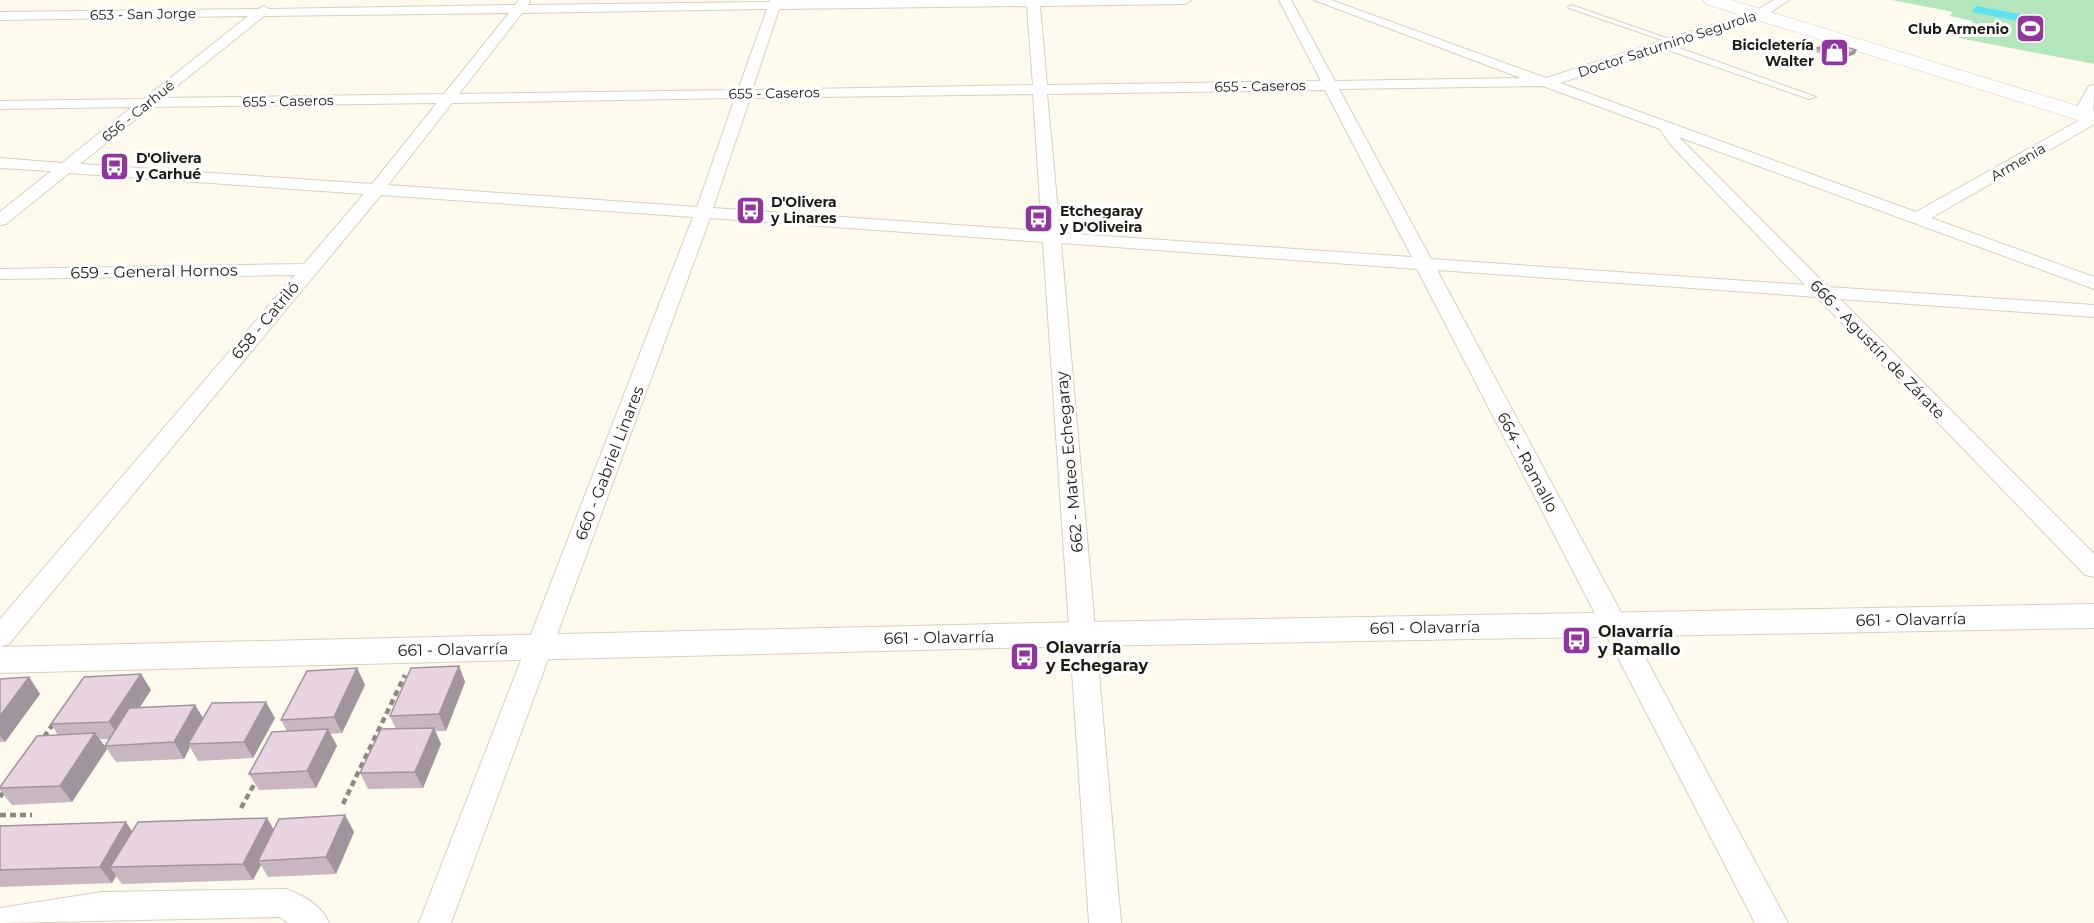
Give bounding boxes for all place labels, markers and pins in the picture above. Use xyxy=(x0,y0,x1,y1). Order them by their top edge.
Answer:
sports icon: Club Armenio xyxy=(2014,13,2046,45)
place label: Club Armenio xyxy=(1908,20,2009,38)
place label: Bicicletería Walter xyxy=(1732,36,1814,70)
shop icon: Bicicletería Walter xyxy=(1819,37,1851,69)
place label: D'Olivera y Carhué xyxy=(135,149,202,183)
bus stop icon: D'Olivera y Carhué xyxy=(99,150,131,182)
place label: D'Olivera y Linares xyxy=(770,193,837,227)
bus stop icon: D'Olivera y Linares xyxy=(734,194,766,226)
place label: Etchegaray y D'Oliveira xyxy=(1059,202,1143,236)
bus stop icon: Etchegaray y D'Oliveira xyxy=(1023,203,1055,235)
place label: Olavarría y Ramallo xyxy=(1597,622,1680,659)
bus stop icon: Olavarría y Ramallo xyxy=(1561,624,1593,656)
place label: Olavarría y Echegaray xyxy=(1045,638,1148,675)
bus stop icon: Olavarría y Echegaray xyxy=(1009,640,1041,672)

